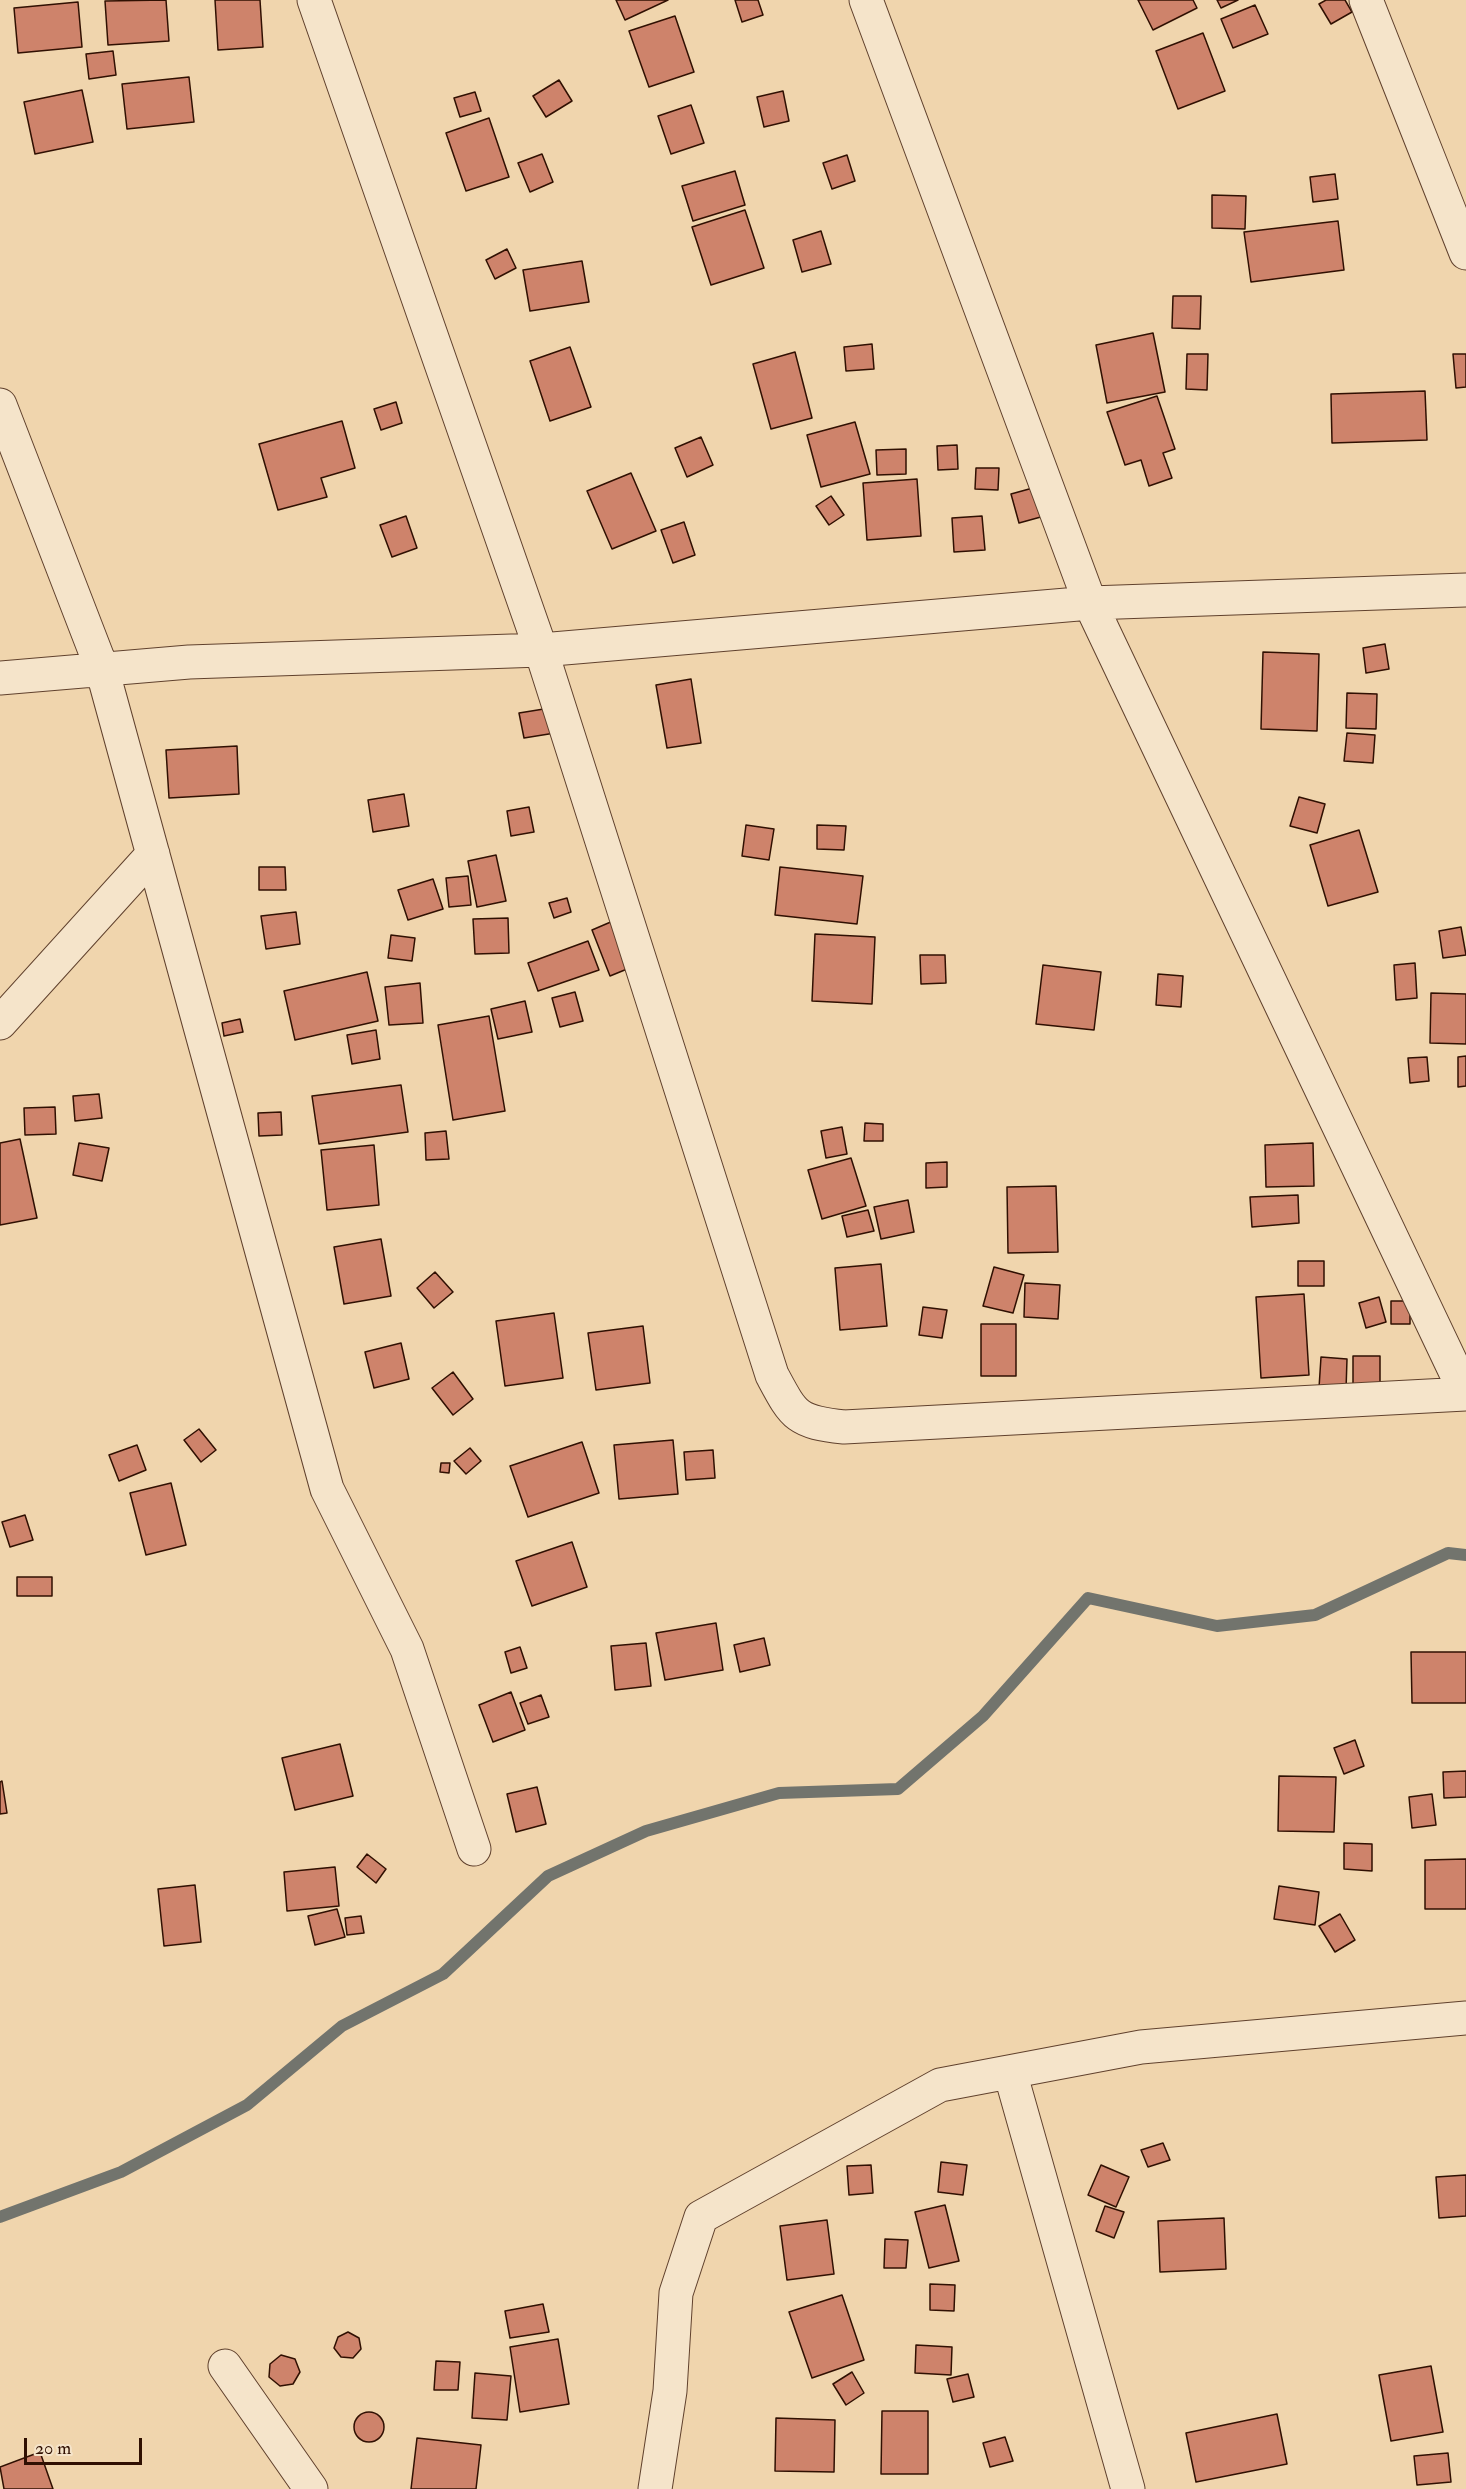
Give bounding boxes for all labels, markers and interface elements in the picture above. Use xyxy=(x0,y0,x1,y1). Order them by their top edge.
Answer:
scale bar xyxy=(27,2426,146,2464)
text: 20 m xyxy=(35,2437,71,2460)

